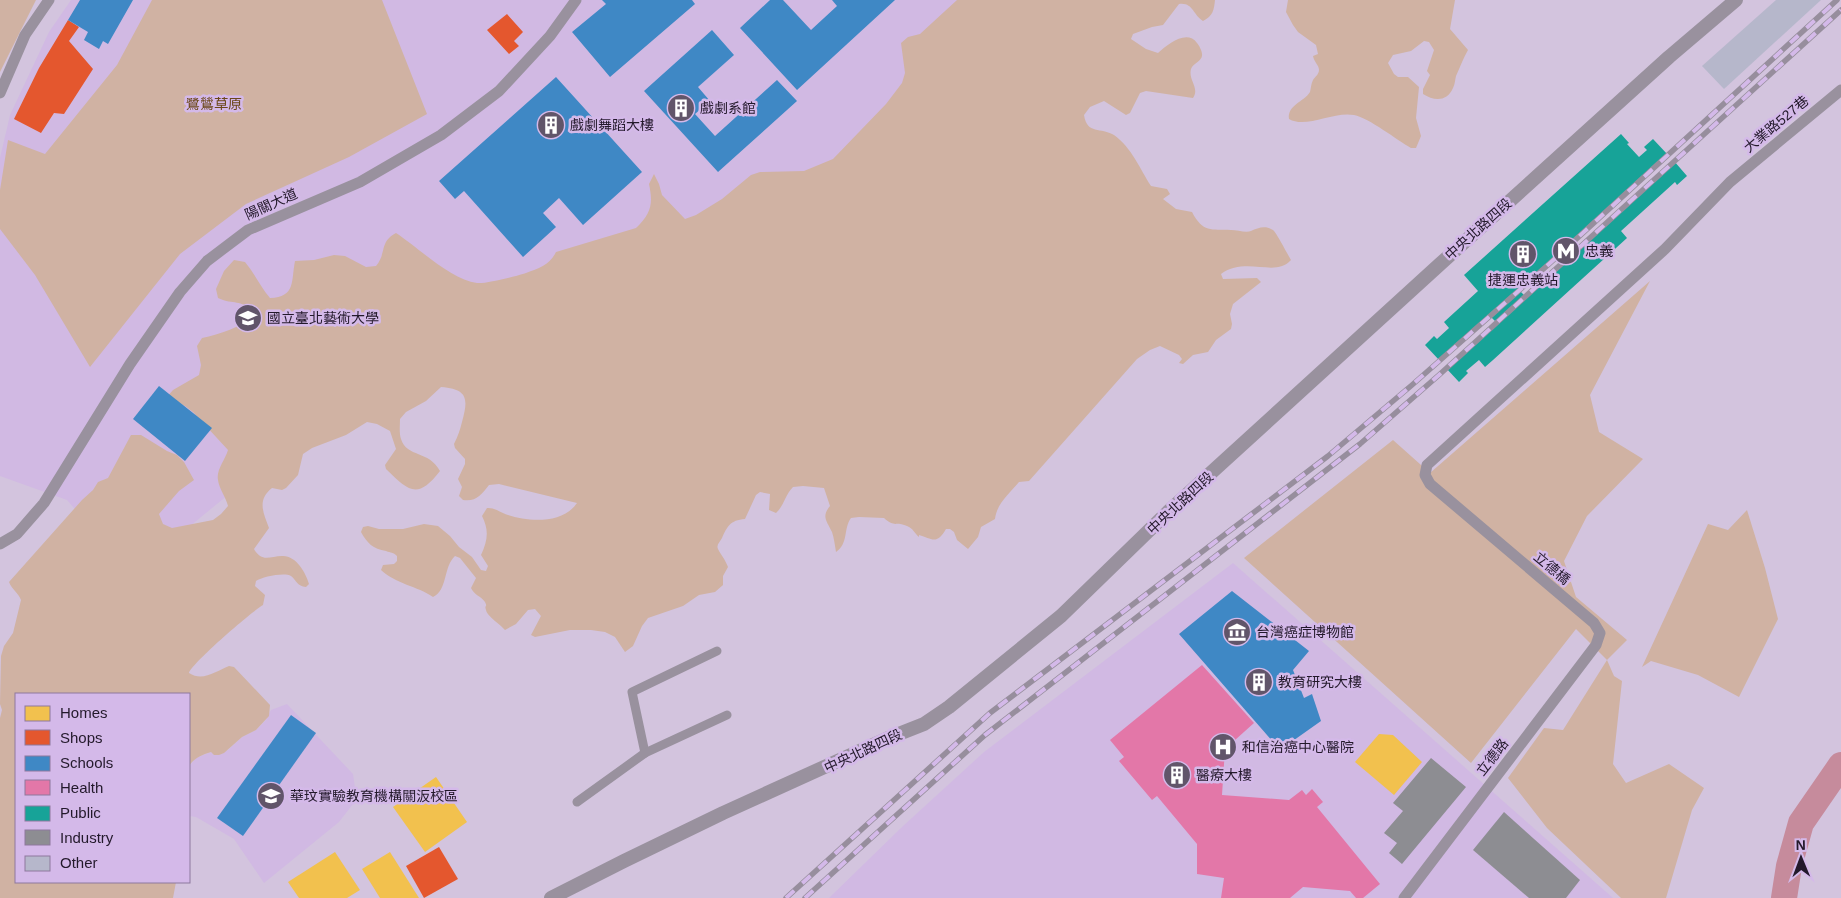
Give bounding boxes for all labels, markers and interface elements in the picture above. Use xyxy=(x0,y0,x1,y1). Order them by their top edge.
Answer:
street label: 大業路527巷 xyxy=(1740,92,1812,156)
building icon: 戲劇系館 xyxy=(666,93,696,123)
park label: 鷺鷥草原 xyxy=(186,96,242,112)
place label: 戲劇系館 xyxy=(700,100,756,116)
building icon: 戲劇舞蹈大樓 xyxy=(536,110,566,140)
place label: 戲劇舞蹈大樓 xyxy=(570,117,654,133)
street label: 陽關大道 xyxy=(242,185,300,223)
street label: 中央北路四段 xyxy=(1441,195,1515,263)
metro station icon: 忠義 xyxy=(1551,236,1581,266)
building icon: 捷運忠義站 xyxy=(1508,239,1538,269)
place label: 忠義 xyxy=(1585,243,1613,259)
place label: 捷運忠義站 xyxy=(1488,272,1558,288)
school or university icon: 國立臺北藝術大學 xyxy=(233,303,263,333)
place label: 國立臺北藝術大學 xyxy=(267,310,379,326)
street label: 中央北路四段 xyxy=(1144,469,1216,537)
street label: 立德橋 xyxy=(1531,548,1573,588)
museum icon: 台灣癌症博物館 xyxy=(1222,617,1252,647)
place label: 台灣癌症博物館 xyxy=(1256,624,1354,640)
building icon: 教育研究大樓 xyxy=(1244,667,1274,697)
place label: 教育研究大樓 xyxy=(1278,674,1362,690)
legend xyxy=(15,693,190,883)
text: Homes xyxy=(60,704,108,721)
street label: 中央北路四段 xyxy=(822,726,904,776)
text: Shops xyxy=(60,729,103,746)
hospital icon: 和信治癌中心醫院 xyxy=(1208,732,1238,762)
street label: 立德路 xyxy=(1473,736,1511,778)
place label: 和信治癌中心醫院 xyxy=(1242,739,1354,755)
text: Schools xyxy=(60,754,113,771)
building icon: 醫療大樓 xyxy=(1162,760,1192,790)
place label: 醫療大樓 xyxy=(1196,767,1252,783)
text: Health xyxy=(60,779,103,796)
school or university icon: 華玟實驗教育機構關汳校區 xyxy=(256,781,286,811)
place label: 華玟實驗教育機構關汳校區 xyxy=(290,788,458,804)
text: Public xyxy=(60,804,101,821)
text: Industry xyxy=(60,829,114,846)
north arrow xyxy=(1776,833,1826,883)
text: N xyxy=(1796,837,1806,853)
text: Other xyxy=(60,854,98,871)

